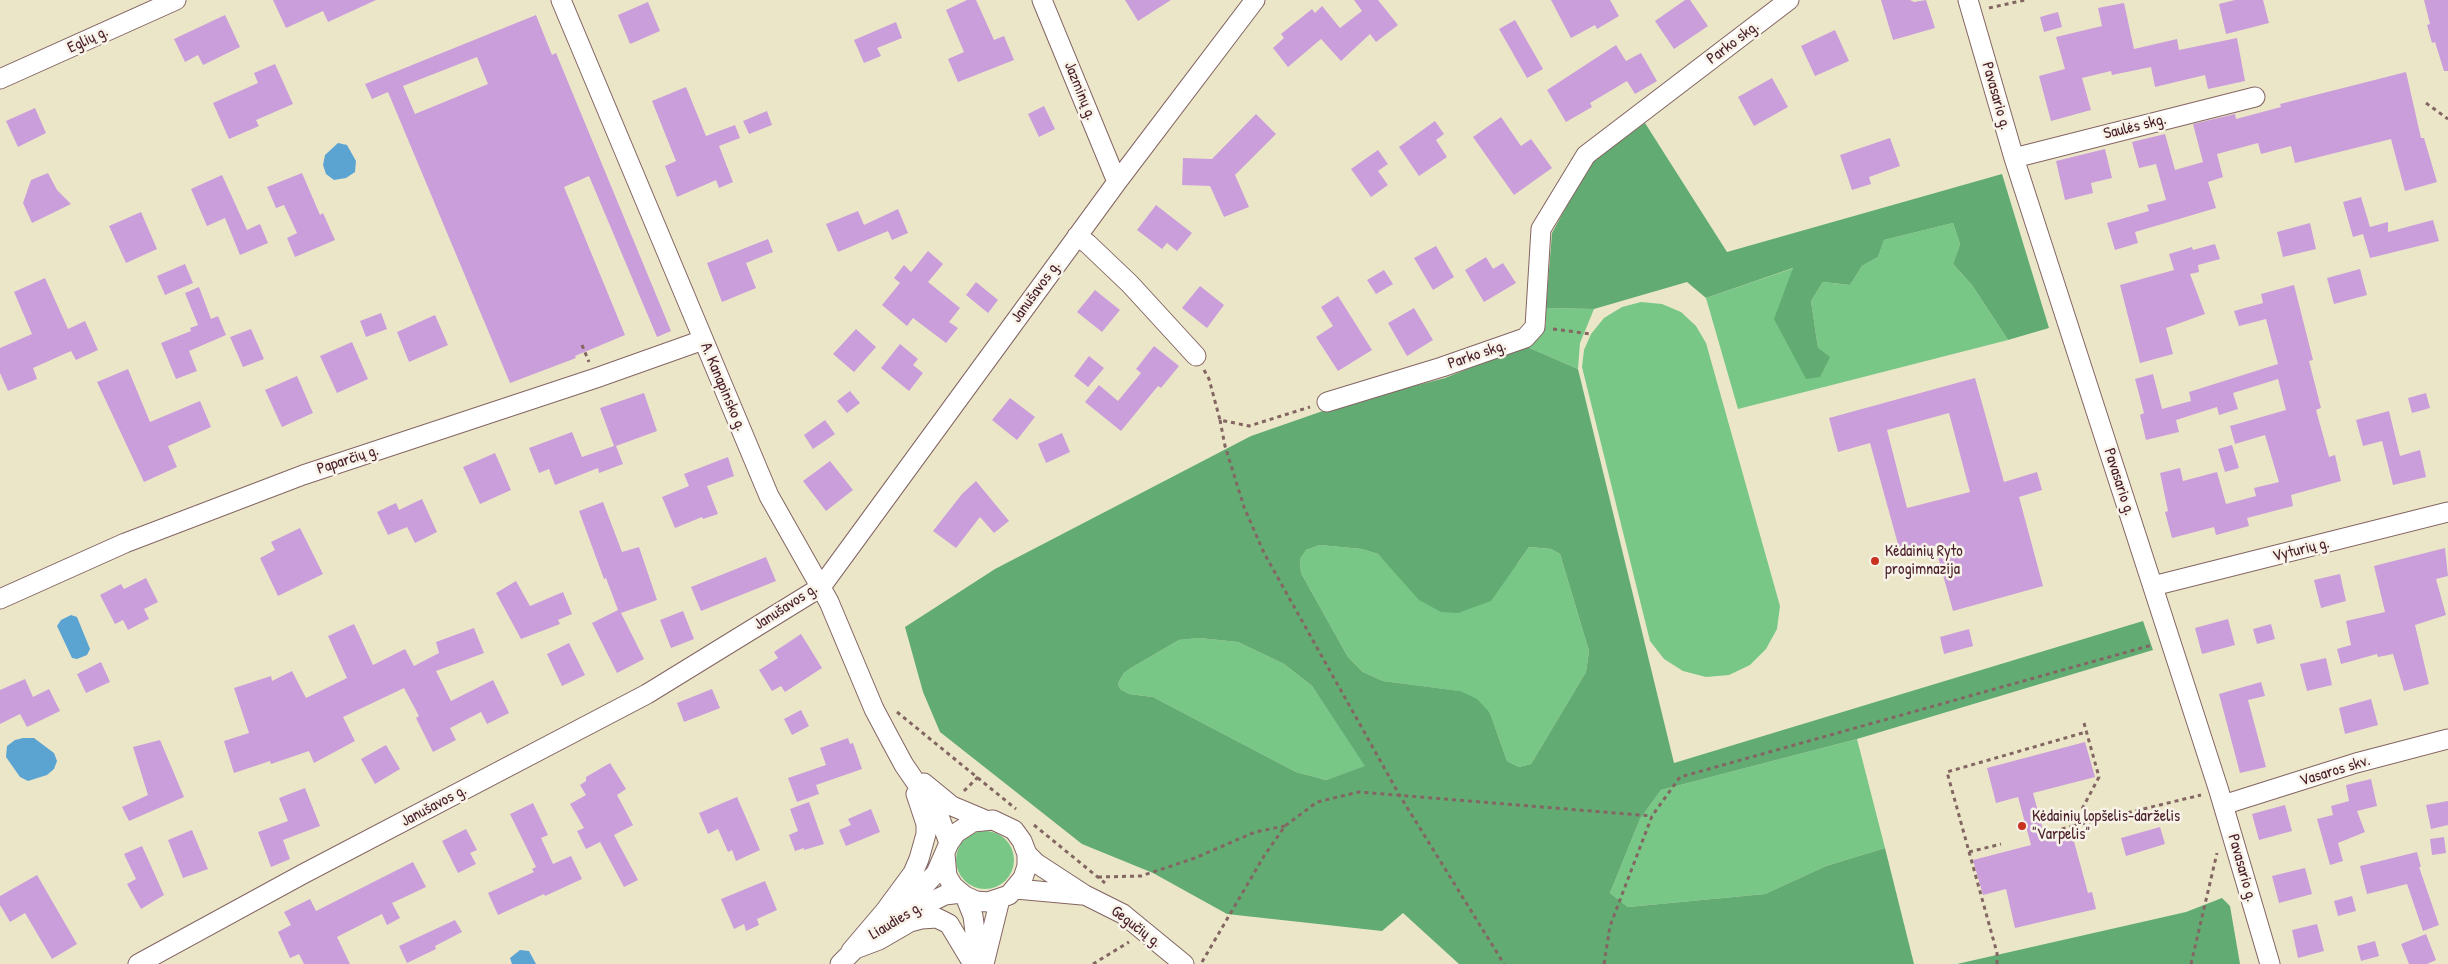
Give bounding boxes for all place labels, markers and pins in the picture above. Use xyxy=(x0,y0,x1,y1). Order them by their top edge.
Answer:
place label: Kėdainių Ryto progimnazija xyxy=(1885,542,1963,580)
marker: Kėdainių Ryto progimnazija xyxy=(1869,555,1881,567)
place label: Kėdainių lopšelis-darželis "Varpelis" xyxy=(2032,807,2180,845)
marker: Kėdainių lopšelis-darželis "Varpelis" xyxy=(2016,820,2028,832)

